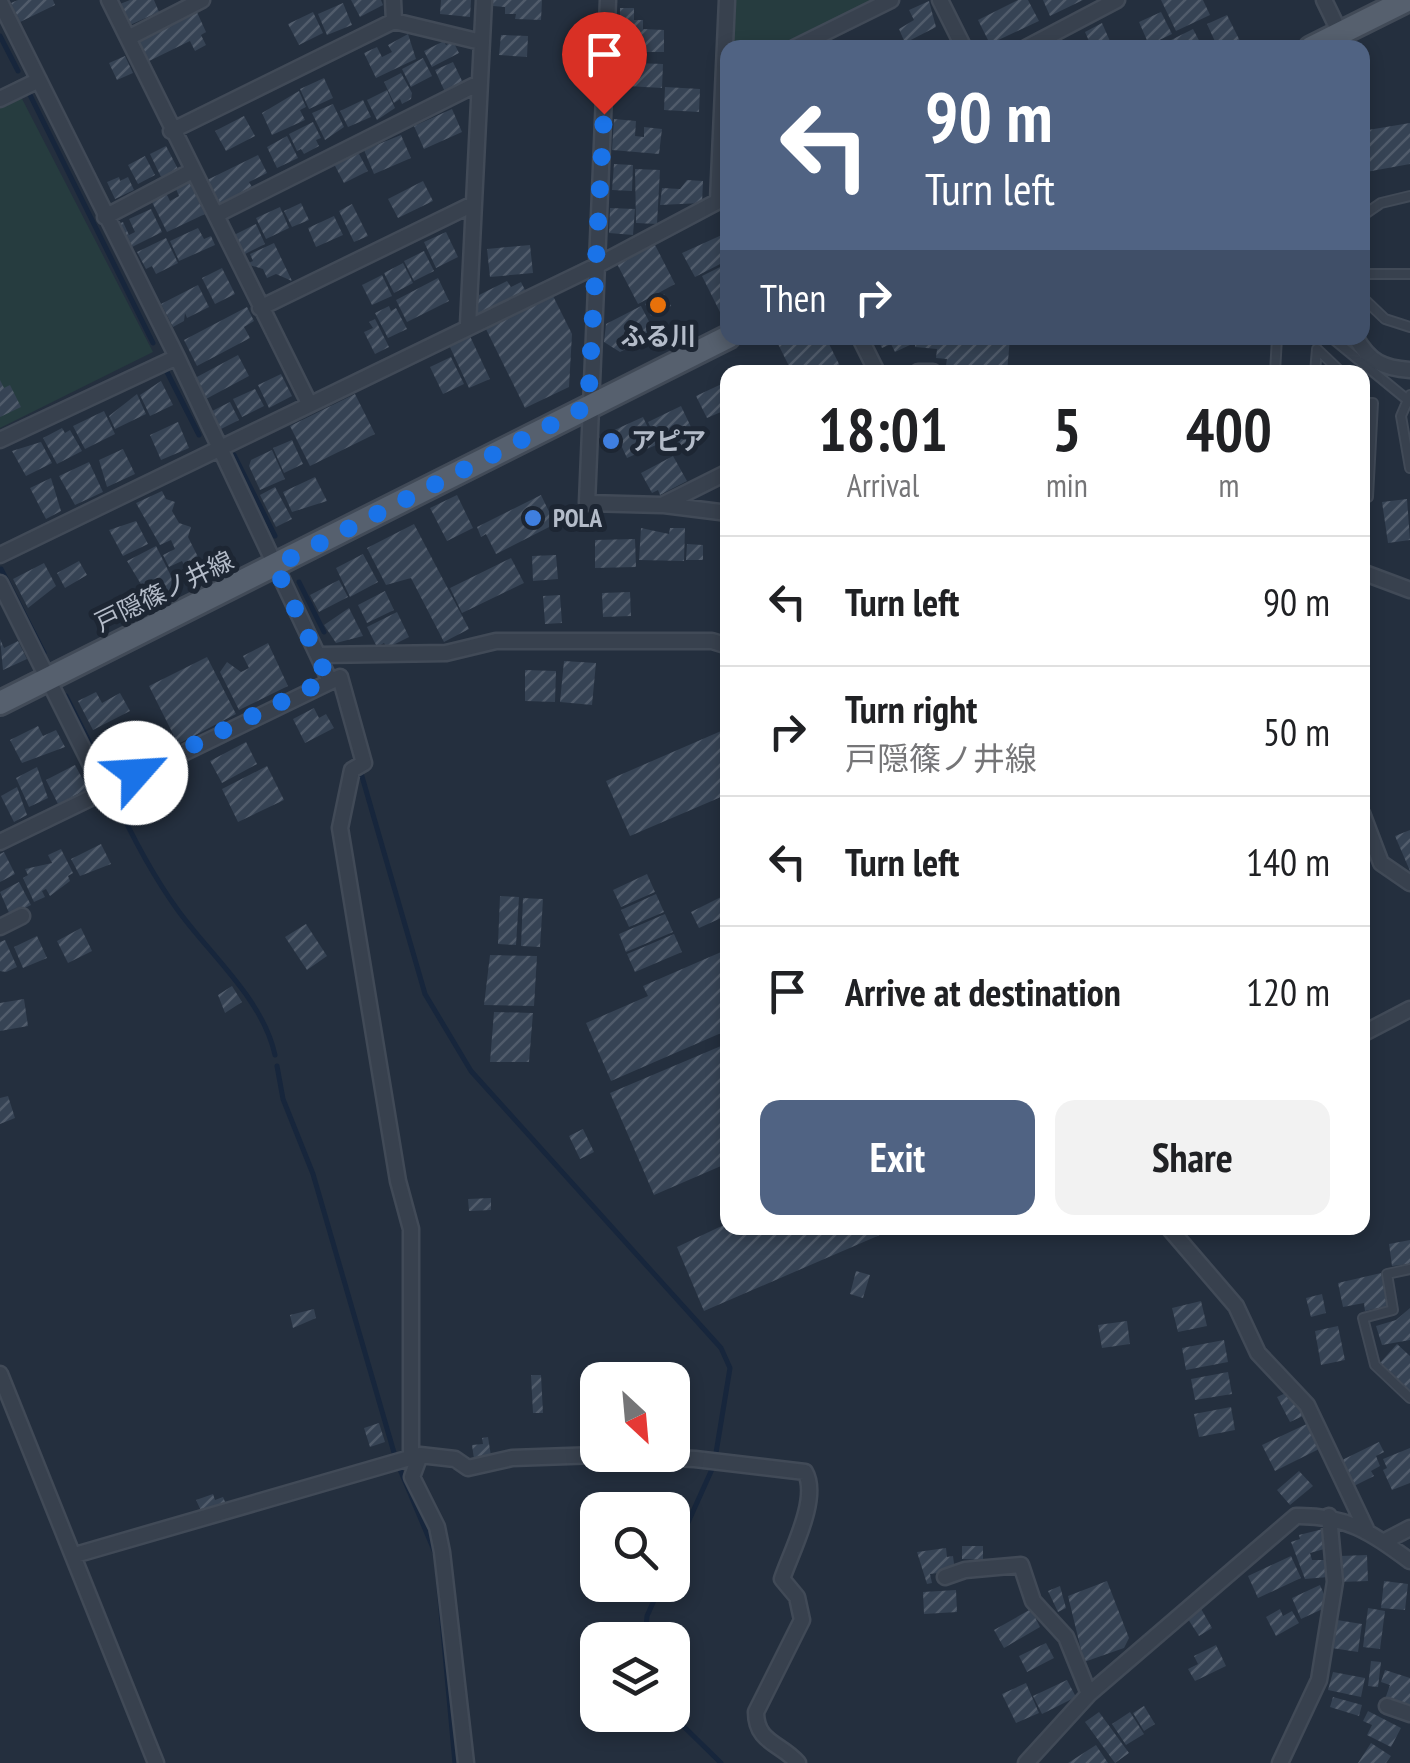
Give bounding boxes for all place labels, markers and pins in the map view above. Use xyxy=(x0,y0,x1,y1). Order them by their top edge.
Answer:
pin xyxy=(562,12,647,115)
marker: ふる川 xyxy=(647,294,669,316)
place label: ふる川 xyxy=(620,320,696,352)
place label: アピア xyxy=(631,425,706,457)
marker: アピア xyxy=(600,430,622,452)
place label: POLA xyxy=(553,502,602,534)
marker: POLA xyxy=(522,507,544,529)

